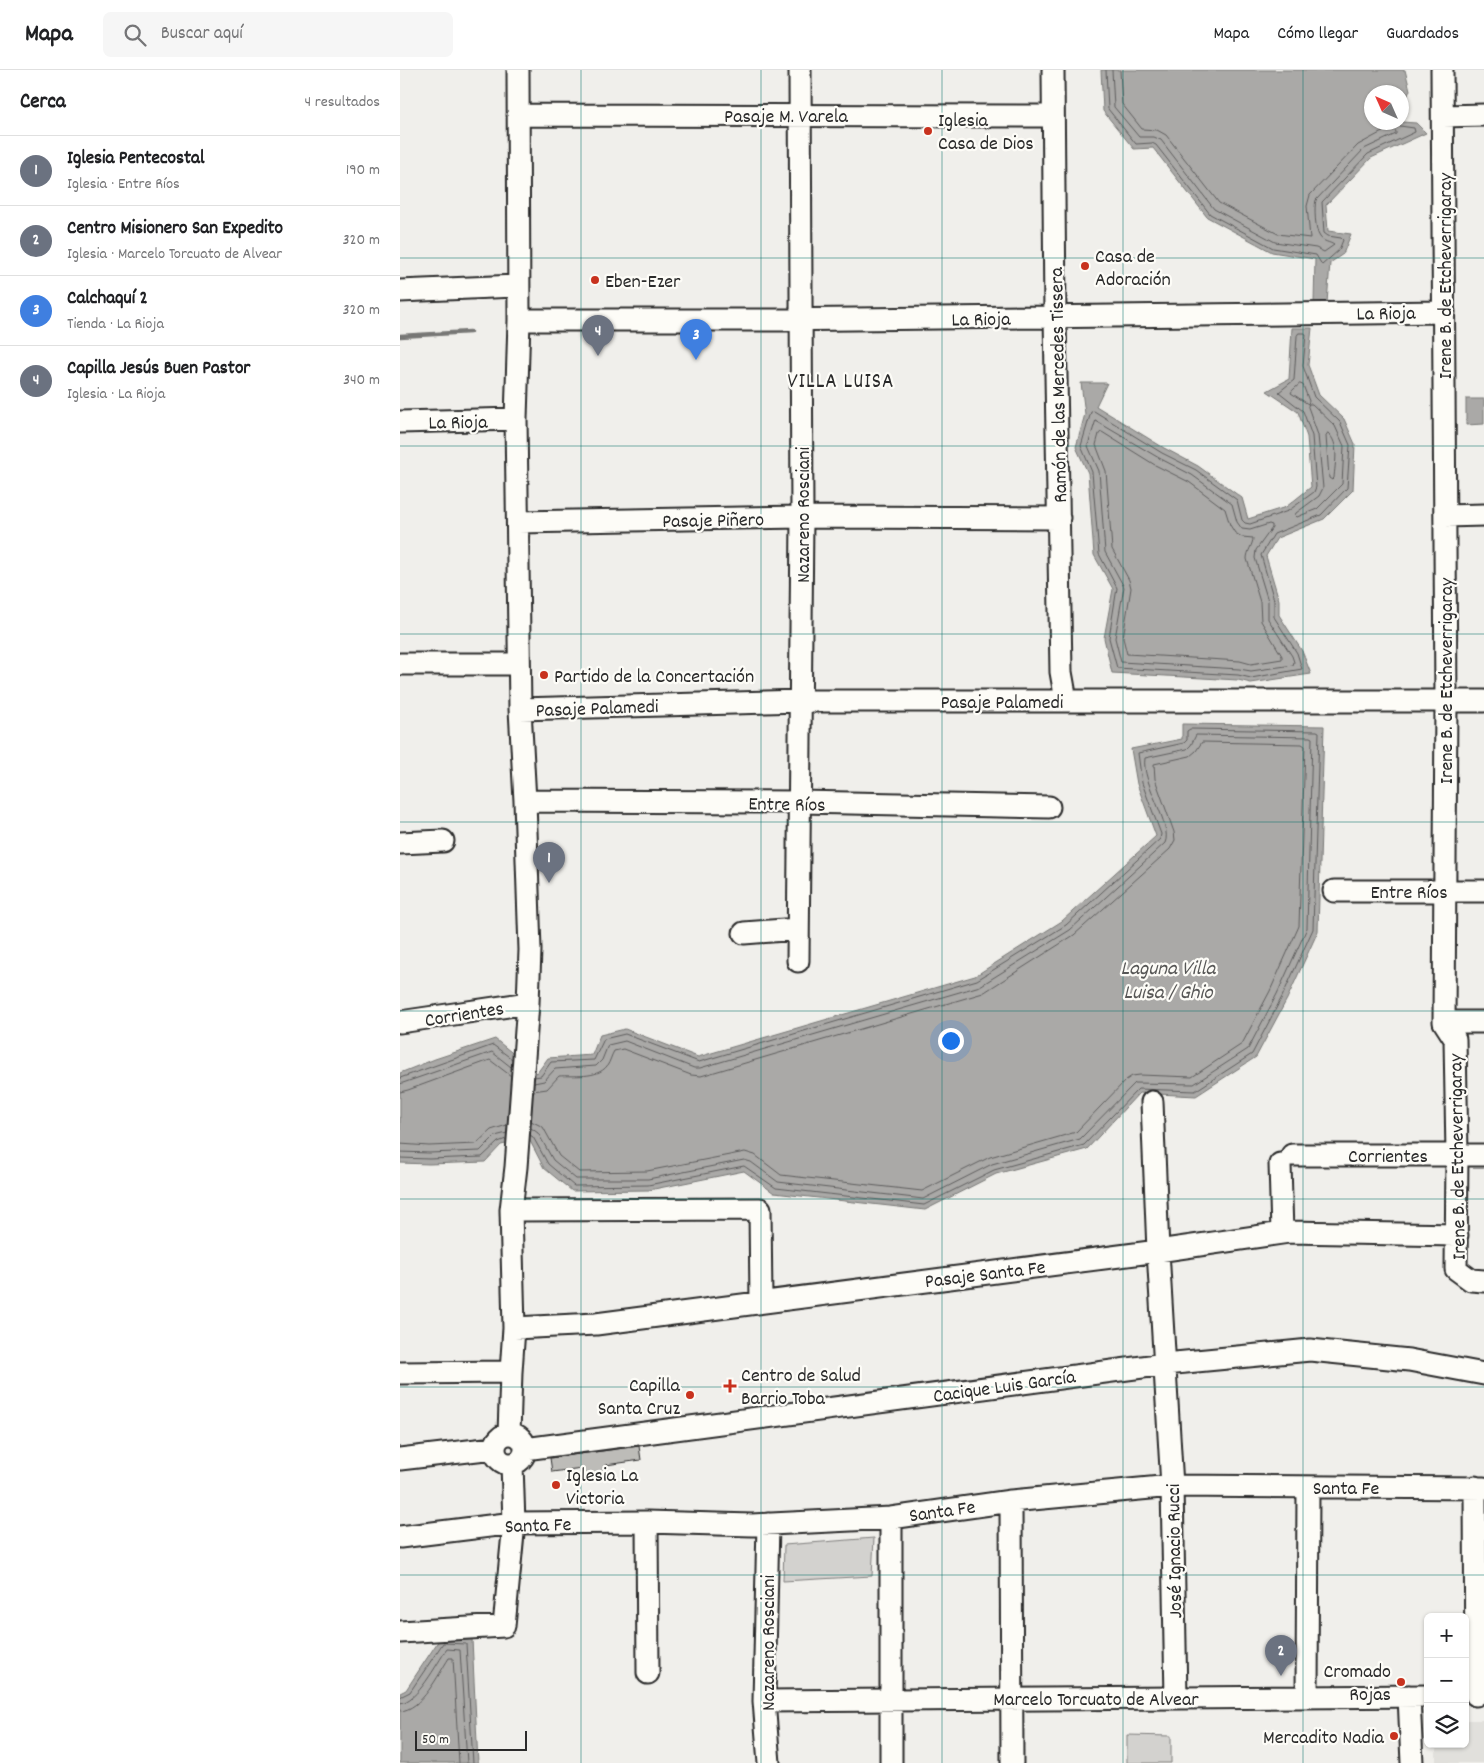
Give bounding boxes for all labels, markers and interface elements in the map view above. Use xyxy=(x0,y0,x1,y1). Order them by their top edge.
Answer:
search box xyxy=(103,12,453,57)
text: Mapa xyxy=(25,18,73,52)
icon: search xyxy=(121,21,149,49)
text: Buscar aquí xyxy=(161,21,243,48)
text: Mapa xyxy=(1213,22,1249,47)
text: Cómo llegar xyxy=(1277,22,1358,47)
text: Guardados xyxy=(1386,22,1459,47)
north arrow xyxy=(1364,85,1409,130)
text: Cerca xyxy=(20,88,66,118)
text: 4 resultados xyxy=(305,91,380,114)
street label: Pasaje M. Varela xyxy=(724,104,849,132)
place label: Iglesia Casa de Dios xyxy=(938,108,1034,159)
marker: Iglesia Casa de Dios xyxy=(922,125,934,137)
text: Iglesia Pentecostal xyxy=(67,146,205,173)
text: 1 xyxy=(34,159,38,182)
text: 190 m xyxy=(346,159,380,182)
street label: Irene B. de Etcheverrigaray xyxy=(1433,172,1461,379)
text: Iglesia · Entre Ríos xyxy=(67,173,180,196)
text: Centro Misionero San Expedito xyxy=(67,216,283,243)
text: 2 xyxy=(33,229,40,252)
text: 320 m xyxy=(343,229,380,252)
text: Iglesia · Marcelo Torcuato de Alvear xyxy=(67,243,282,266)
place label: Casa de Adoración xyxy=(1095,244,1171,295)
marker: Casa de Adoración xyxy=(1079,260,1091,272)
street label: Ramón de las Mercedes Tissera xyxy=(1044,266,1076,503)
place label: Eben-Ezer xyxy=(605,269,681,297)
marker: Eben-Ezer xyxy=(589,274,601,286)
text: Calchaquí 2 xyxy=(67,286,148,313)
text: 3 xyxy=(32,299,40,322)
text: 320 m xyxy=(343,299,380,322)
street label: La Rioja xyxy=(1356,300,1416,330)
street label: La Rioja xyxy=(951,306,1011,336)
text: Tienda · La Rioja xyxy=(67,313,164,336)
pin: 4 xyxy=(582,315,614,356)
pin: 3 xyxy=(680,319,712,360)
text: Capilla Jesús Buen Pastor xyxy=(67,356,250,383)
district label: VILLA LUISA xyxy=(787,368,895,398)
text: 4 xyxy=(33,369,39,392)
text: 340 m xyxy=(343,369,380,392)
text: Iglesia · La Rioja xyxy=(67,383,165,406)
street label: La Rioja xyxy=(428,409,488,439)
street label: Nazareno Rosciani xyxy=(791,447,819,583)
street label: Pasaje Piñero xyxy=(662,507,764,537)
street label: Irene B. de Etcheverrigaray xyxy=(1434,577,1462,784)
place label: Partido de la Concertación xyxy=(554,664,754,692)
marker: Partido de la Concertación xyxy=(538,669,550,681)
street label: Pasaje Palamedi xyxy=(940,690,1064,718)
street label: Pasaje Palamedi xyxy=(535,694,659,726)
street label: Entre Ríos xyxy=(748,791,826,821)
pin: 1 xyxy=(533,842,565,883)
street label: Entre Ríos xyxy=(1370,880,1448,908)
water label: Laguna Villa Luisa / Ghio xyxy=(1121,955,1217,1009)
street label: Corrientes xyxy=(423,996,506,1036)
your location xyxy=(938,1028,964,1054)
street label: Irene B. de Etcheverrigaray xyxy=(1443,1053,1475,1260)
street label: Corrientes xyxy=(1348,1144,1428,1172)
street label: Pasaje Santa Fe xyxy=(923,1255,1048,1297)
place label: Centro de Salud Barrio Toba xyxy=(741,1363,861,1414)
street label: Cacique Luis García xyxy=(932,1364,1078,1412)
place label: Capilla Santa Cruz xyxy=(598,1373,681,1424)
marker: Centro de Salud Barrio Toba xyxy=(723,1379,737,1393)
marker: Capilla Santa Cruz xyxy=(684,1389,696,1401)
place label: Iglesia La Victoria xyxy=(566,1463,639,1514)
street label: Santa Fe xyxy=(1313,1476,1379,1504)
marker: Iglesia La Victoria xyxy=(550,1479,562,1491)
street label: José Ignacio Rucci xyxy=(1161,1483,1191,1619)
street label: Santa Fe xyxy=(908,1494,977,1531)
street label: Santa Fe xyxy=(504,1512,572,1542)
street label: Nazareno Rosciani xyxy=(756,1575,784,1711)
map controls xyxy=(1424,1613,1469,1748)
button: + xyxy=(1424,1613,1469,1658)
pin: 2 xyxy=(1265,1635,1297,1676)
button: − xyxy=(1424,1658,1469,1703)
place label: Cromado Rojas xyxy=(1323,1659,1391,1710)
marker: Cromado Rojas xyxy=(1395,1676,1407,1688)
street label: Marcelo Torcuato de Alvear xyxy=(993,1687,1199,1715)
button: layers xyxy=(1424,1703,1469,1748)
place label: Mercadito Nadia xyxy=(1263,1725,1385,1753)
scale bar xyxy=(415,1728,528,1751)
text: 50 m xyxy=(422,1730,449,1750)
marker: Mercadito Nadia xyxy=(1388,1730,1400,1742)

